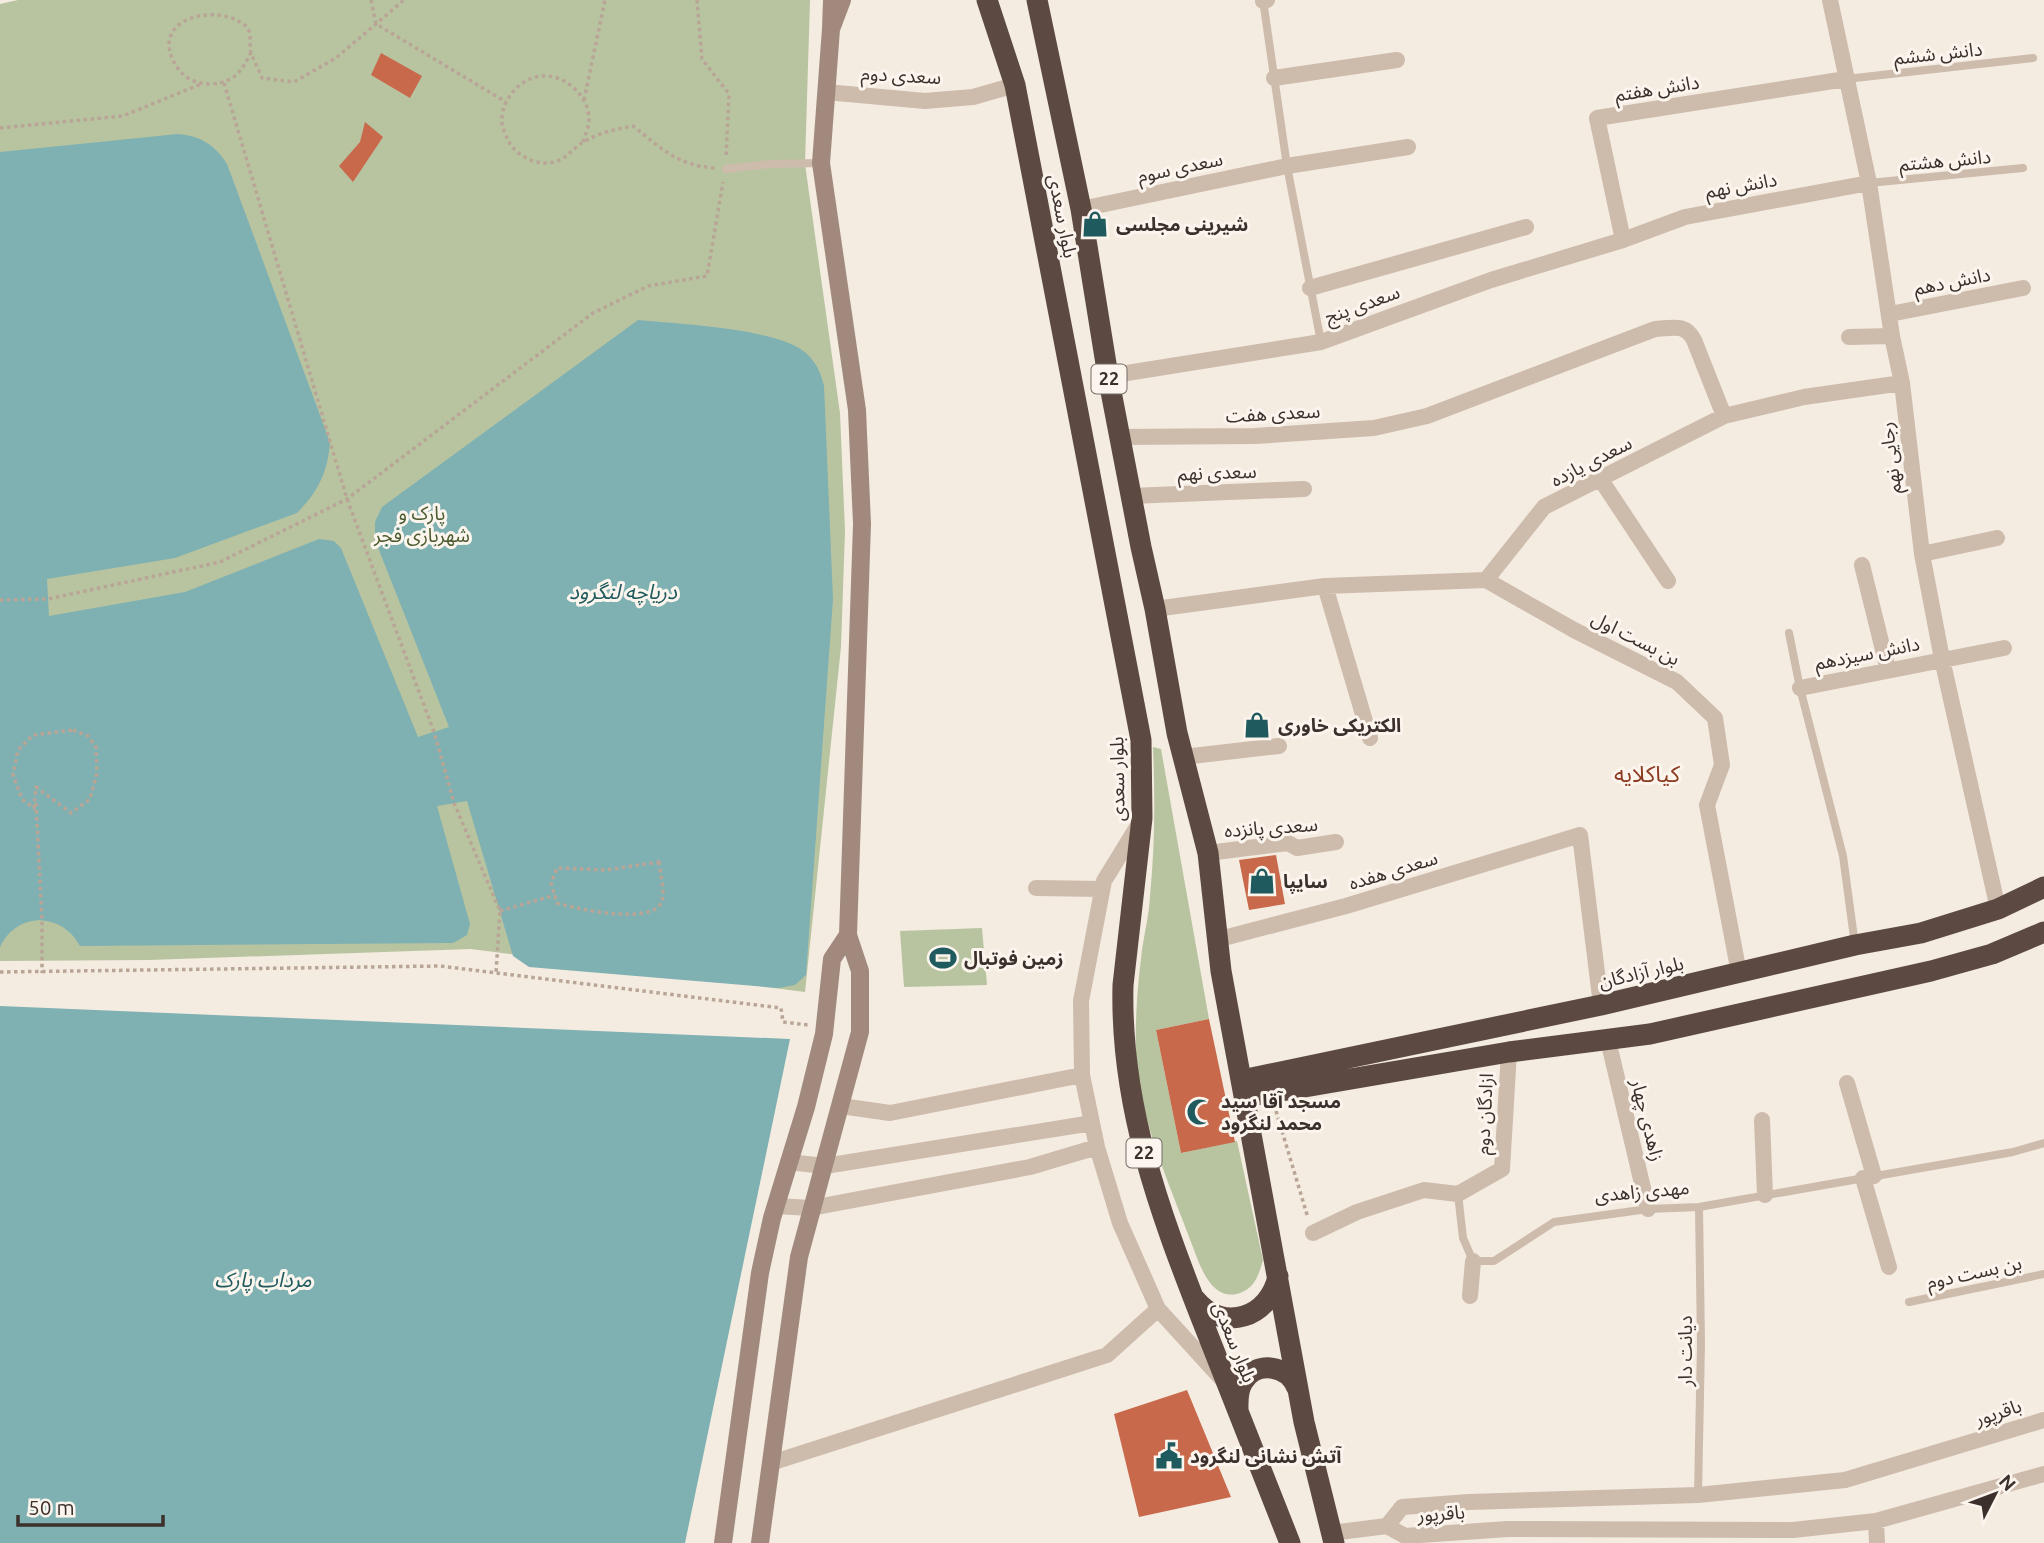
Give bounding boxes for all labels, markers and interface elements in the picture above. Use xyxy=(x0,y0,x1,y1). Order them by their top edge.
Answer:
street label: دانش ششم xyxy=(1893,37,1984,73)
street label: سعدی دوم xyxy=(860,62,942,92)
street label: دانش هفتم xyxy=(1613,70,1701,109)
street label: دانش هشتم xyxy=(1898,145,1992,179)
street label: سعدی سوم xyxy=(1135,147,1226,191)
street label: دانش نهم xyxy=(1703,168,1779,206)
street label: بلوار سعدی xyxy=(1043,172,1082,260)
shop icon: شیرینی مجلسی xyxy=(1080,209,1110,239)
place label: شیرینی مجلسی xyxy=(1116,213,1248,236)
street label: دانش دهم xyxy=(1912,263,1993,303)
street label: سعدی پنج xyxy=(1321,280,1404,331)
road number: 22 xyxy=(1092,365,1126,394)
street label: سعدی هفت xyxy=(1225,400,1321,426)
street label: رجایی نهم xyxy=(1875,420,1909,495)
street label: سعدی یازده xyxy=(1547,431,1636,492)
street label: سعدی نهم xyxy=(1177,460,1257,488)
park label: پارک و شهربازی فجر xyxy=(373,502,470,547)
water label: دریاچه لنگرود xyxy=(569,579,678,606)
street label: بن بست اول xyxy=(1588,606,1684,670)
street label: دانش سیزدهم xyxy=(1813,632,1922,678)
shop icon: الکتریکی خاوری xyxy=(1242,710,1272,740)
place label: الکتریکی خاوری xyxy=(1278,714,1401,737)
street label: بلوار سعدی xyxy=(1105,736,1130,822)
district label: کیاکلایه xyxy=(1614,761,1681,786)
street label: سعدی پانزده xyxy=(1223,813,1319,843)
street label: سعدی هفده xyxy=(1346,846,1440,894)
shop icon: سایپا xyxy=(1247,866,1277,896)
place label: سایپا xyxy=(1283,870,1328,894)
sports icon: زمین فوتبال xyxy=(928,943,958,973)
place label: زمین فوتبال xyxy=(964,947,1063,970)
street label: بلوار آزادگان xyxy=(1596,952,1686,993)
street label: ازادگان دوم xyxy=(1471,1072,1501,1156)
street label: زاهدی چهار xyxy=(1625,1076,1669,1164)
place label: مسجد آقا سید محمد لنگرود xyxy=(1221,1090,1341,1135)
mosque icon: مسجد آقا سید محمد لنگرود xyxy=(1185,1097,1215,1127)
road number: 22 xyxy=(1126,1138,1162,1168)
street label: مهدی زاهدی xyxy=(1594,1176,1690,1207)
street label: بن بست دوم xyxy=(1925,1251,2024,1297)
water label: مرداب پارک xyxy=(214,1267,312,1294)
street label: بلوار سعدی xyxy=(1208,1298,1261,1386)
street label: دیانت دار xyxy=(1674,1315,1697,1388)
street label: باقرپور xyxy=(1971,1394,2025,1432)
public building icon: آتش نشانی لنگرود xyxy=(1154,1441,1184,1471)
place label: آتش نشانی لنگرود xyxy=(1190,1445,1342,1468)
north arrow xyxy=(1960,1459,2030,1529)
text: N xyxy=(1995,1470,2021,1495)
scale bar xyxy=(18,1484,163,1528)
text: 50 m xyxy=(28,1495,75,1519)
street label: باقرپور xyxy=(1415,1500,1466,1528)

